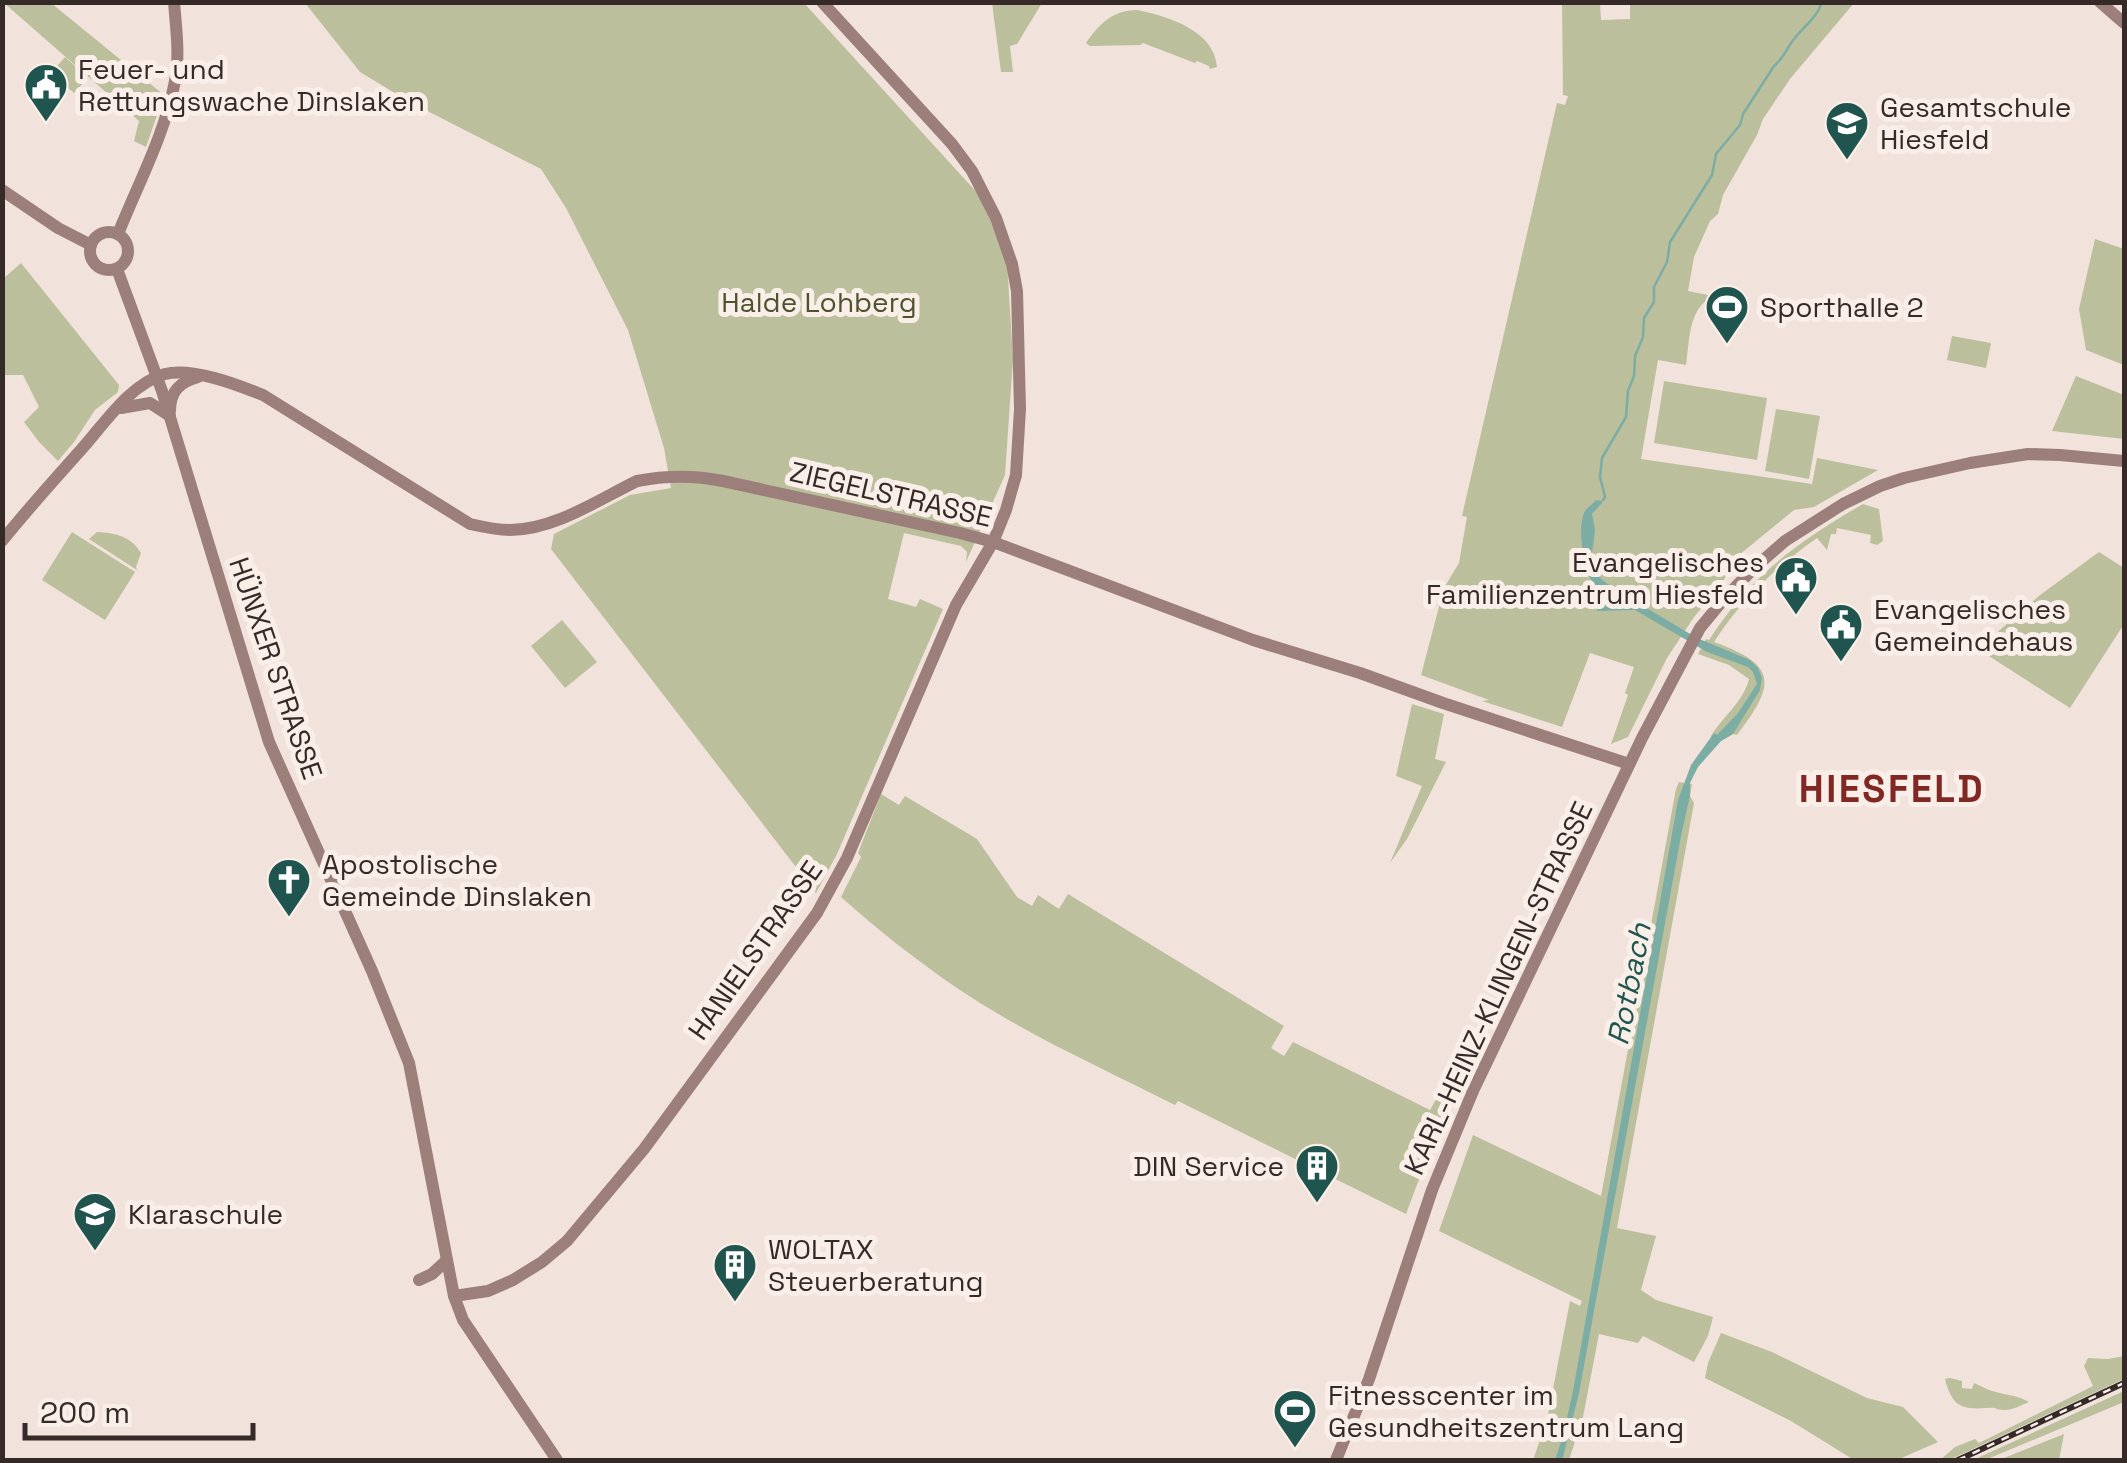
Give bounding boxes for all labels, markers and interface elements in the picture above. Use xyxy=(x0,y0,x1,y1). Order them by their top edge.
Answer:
place label: Feuer- und Rettungswache Dinslaken xyxy=(78,51,425,119)
public building icon: Feuer- und Rettungswache Dinslaken xyxy=(23,62,69,123)
place label: Gesamtschule Hiesfeld xyxy=(1880,89,2071,157)
school or university icon: Gesamtschule Hiesfeld xyxy=(1824,100,1870,161)
park label: Halde Lohberg xyxy=(721,284,917,320)
sports icon: Sporthalle 2 xyxy=(1704,284,1750,345)
place label: Sporthalle 2 xyxy=(1760,289,1924,325)
street label: ZIEGELSTRASSE xyxy=(786,453,996,535)
place label: Evangelisches Familienzentrum Hiesfeld xyxy=(1426,544,1764,612)
street label: HÜNXER STRASSE xyxy=(221,552,331,784)
public building icon: Evangelisches Familienzentrum Hiesfeld xyxy=(1773,555,1819,616)
place label: Evangelisches Gemeindehaus xyxy=(1874,591,2073,659)
public building icon: Evangelisches Gemeindehaus xyxy=(1818,602,1864,663)
district label: HIESFELD xyxy=(1799,765,1985,813)
street label: KARL-HEINZ-KLINGEN-STRASSE xyxy=(1396,796,1600,1180)
place label: Apostolische Gemeinde Dinslaken xyxy=(322,846,592,914)
street label: HANIELSTRASSE xyxy=(680,853,830,1047)
church icon: Apostolische Gemeinde Dinslaken xyxy=(266,857,312,918)
water label: Rotbach xyxy=(1598,919,1660,1048)
building icon: DIN Service xyxy=(1294,1143,1340,1204)
place label: DIN Service xyxy=(1133,1148,1284,1184)
school or university icon: Klaraschule xyxy=(72,1191,118,1252)
place label: Klaraschule xyxy=(128,1196,283,1232)
place label: WOLTAX Steuerberatung xyxy=(768,1231,983,1299)
building icon: WOLTAX Steuerberatung xyxy=(712,1242,758,1303)
place label: Fitnesscenter im Gesundheitszentrum Lang xyxy=(1328,1377,1684,1445)
scale bar xyxy=(25,1378,252,1440)
sports icon: Fitnesscenter im Gesundheitszentrum Lang xyxy=(1272,1388,1318,1449)
text: 200 m xyxy=(40,1393,130,1432)

